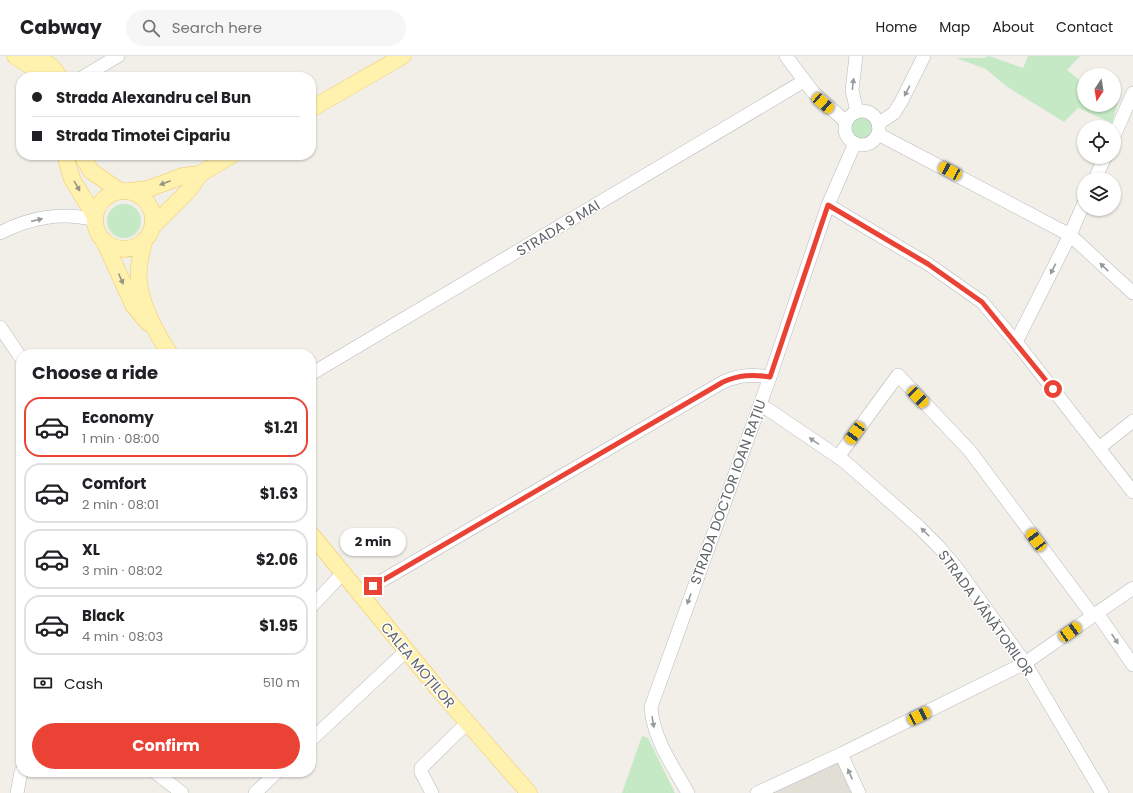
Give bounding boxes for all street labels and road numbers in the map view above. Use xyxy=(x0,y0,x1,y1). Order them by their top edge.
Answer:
street label: STRADA 9 MAI xyxy=(512,195,604,261)
street label: STRADA DOCTOR IOAN RAȚIU xyxy=(685,397,771,587)
street label: STRADA VÂNĂTORILOR xyxy=(934,546,1038,680)
street label: CALEA MOȚILOR xyxy=(376,618,460,712)

